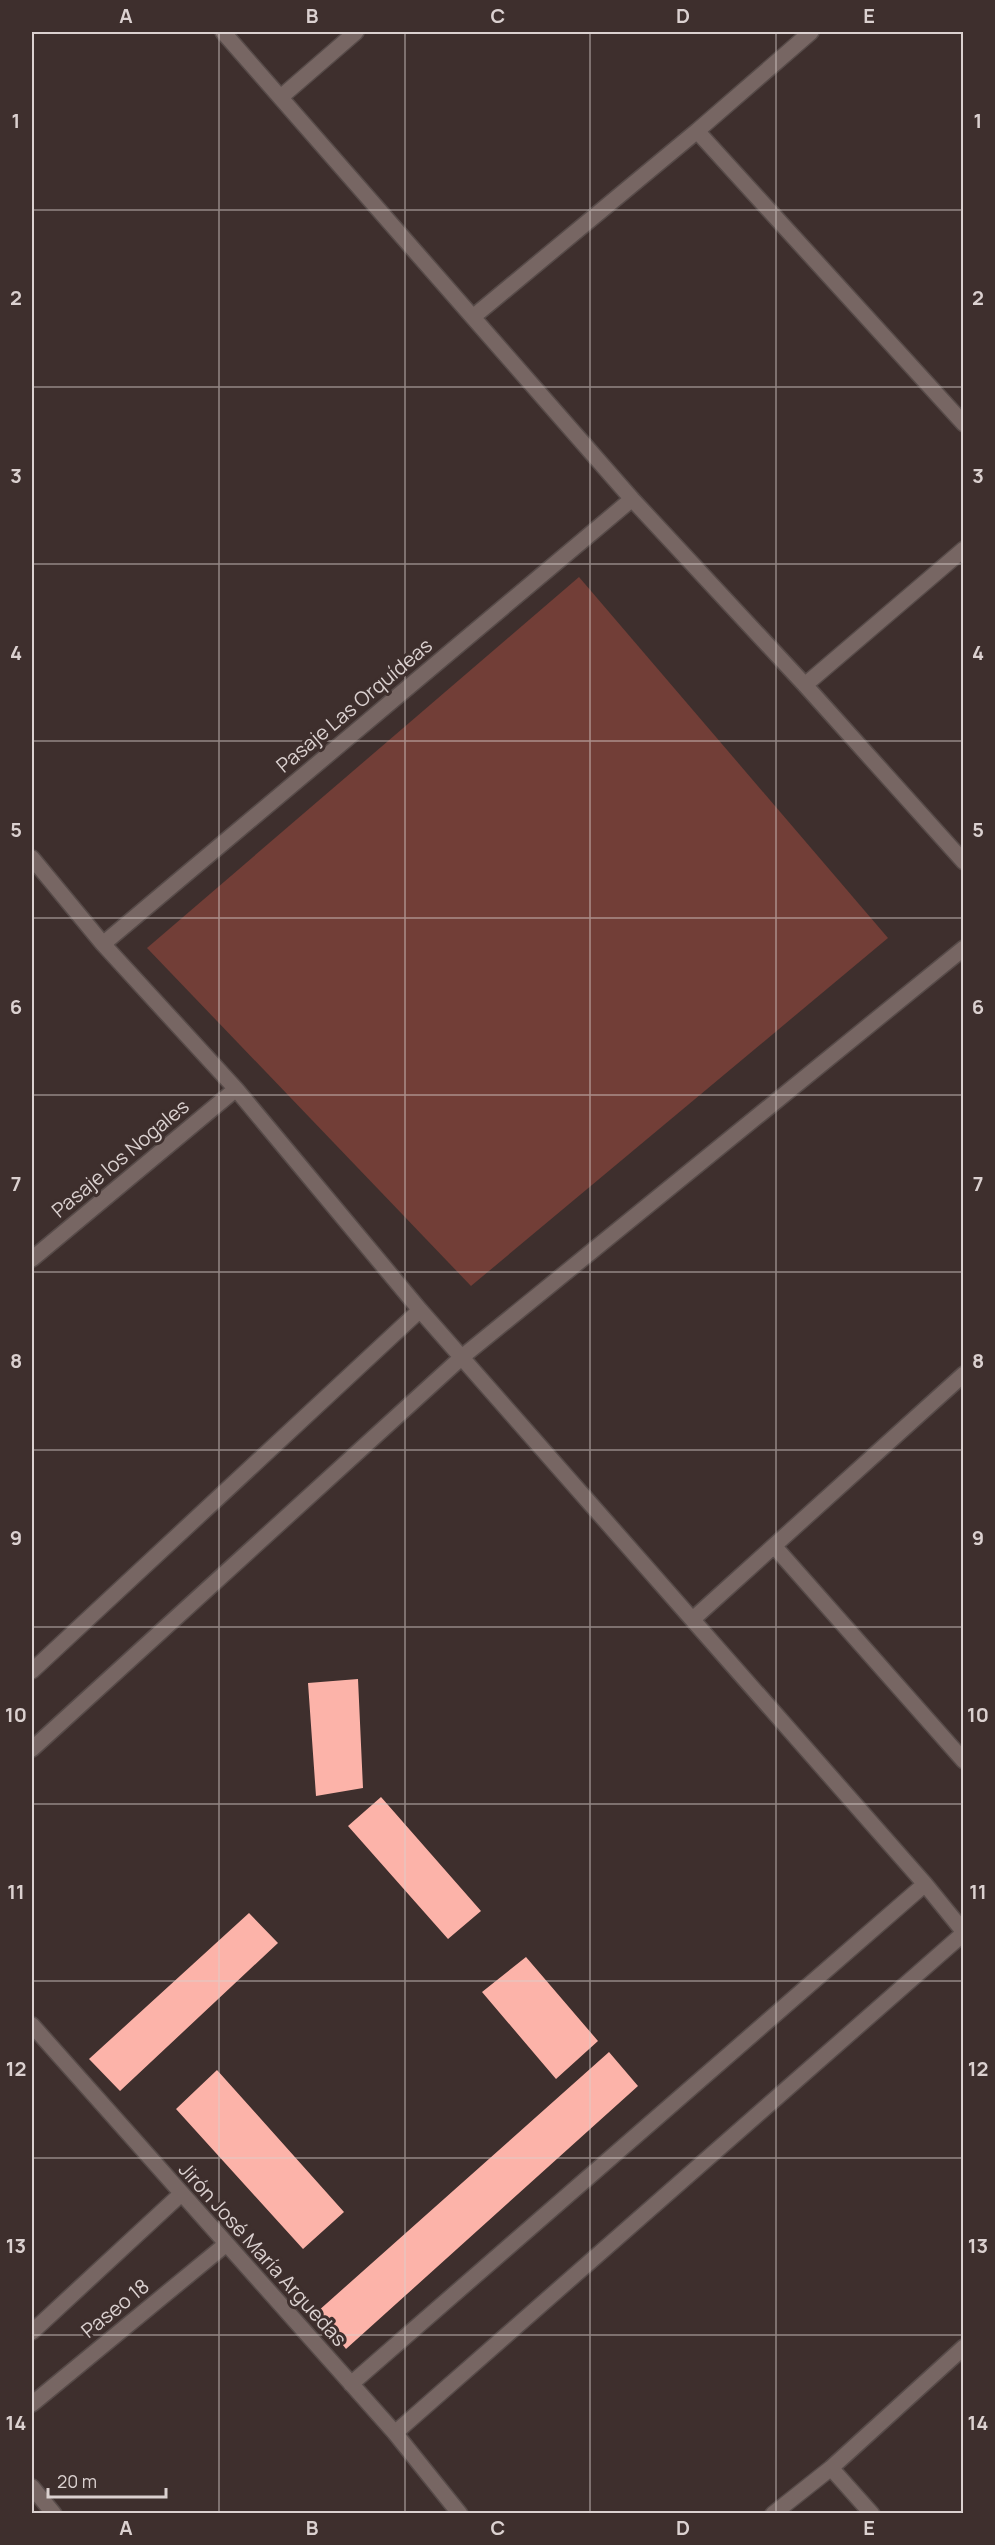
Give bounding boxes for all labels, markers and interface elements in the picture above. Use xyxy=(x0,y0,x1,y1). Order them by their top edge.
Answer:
text: A xyxy=(119,2,133,29)
text: B xyxy=(306,2,319,29)
text: C xyxy=(491,2,505,29)
text: D xyxy=(676,2,690,29)
text: E xyxy=(863,2,875,29)
text: 1 xyxy=(12,107,20,134)
text: 1 xyxy=(974,107,982,134)
text: 2 xyxy=(10,284,22,311)
text: 2 xyxy=(972,284,984,311)
text: 3 xyxy=(10,462,22,489)
text: 3 xyxy=(972,462,984,489)
street label: Pasaje Las Orquídeas xyxy=(270,632,438,778)
text: 4 xyxy=(10,639,22,666)
text: 4 xyxy=(972,639,984,666)
text: 5 xyxy=(10,816,22,843)
text: 5 xyxy=(972,816,984,843)
text: 6 xyxy=(10,993,22,1020)
text: 6 xyxy=(972,993,984,1020)
street label: Pasaje los Nogales xyxy=(46,1093,194,1223)
text: 7 xyxy=(11,1170,21,1197)
text: 7 xyxy=(973,1170,983,1197)
text: 8 xyxy=(10,1347,22,1374)
text: 8 xyxy=(972,1347,984,1374)
text: 9 xyxy=(10,1524,22,1551)
text: 9 xyxy=(972,1524,984,1551)
text: 10 xyxy=(5,1701,27,1728)
text: 10 xyxy=(967,1701,989,1728)
text: 11 xyxy=(7,1878,25,1905)
text: 11 xyxy=(969,1878,987,1905)
text: 12 xyxy=(6,2055,26,2082)
text: 12 xyxy=(968,2055,988,2082)
street label: Jirón José María Arguedas xyxy=(173,2156,353,2352)
text: 13 xyxy=(6,2232,26,2259)
text: 13 xyxy=(968,2232,988,2259)
street label: Paseo 18 xyxy=(75,2272,155,2344)
text: 14 xyxy=(6,2409,26,2436)
text: 14 xyxy=(968,2409,988,2436)
scale bar xyxy=(48,2461,166,2499)
text: 20 m xyxy=(57,2469,97,2493)
text: A xyxy=(119,2514,133,2541)
text: B xyxy=(306,2514,319,2541)
text: C xyxy=(491,2514,505,2541)
text: D xyxy=(676,2514,690,2541)
text: E xyxy=(863,2514,875,2541)

